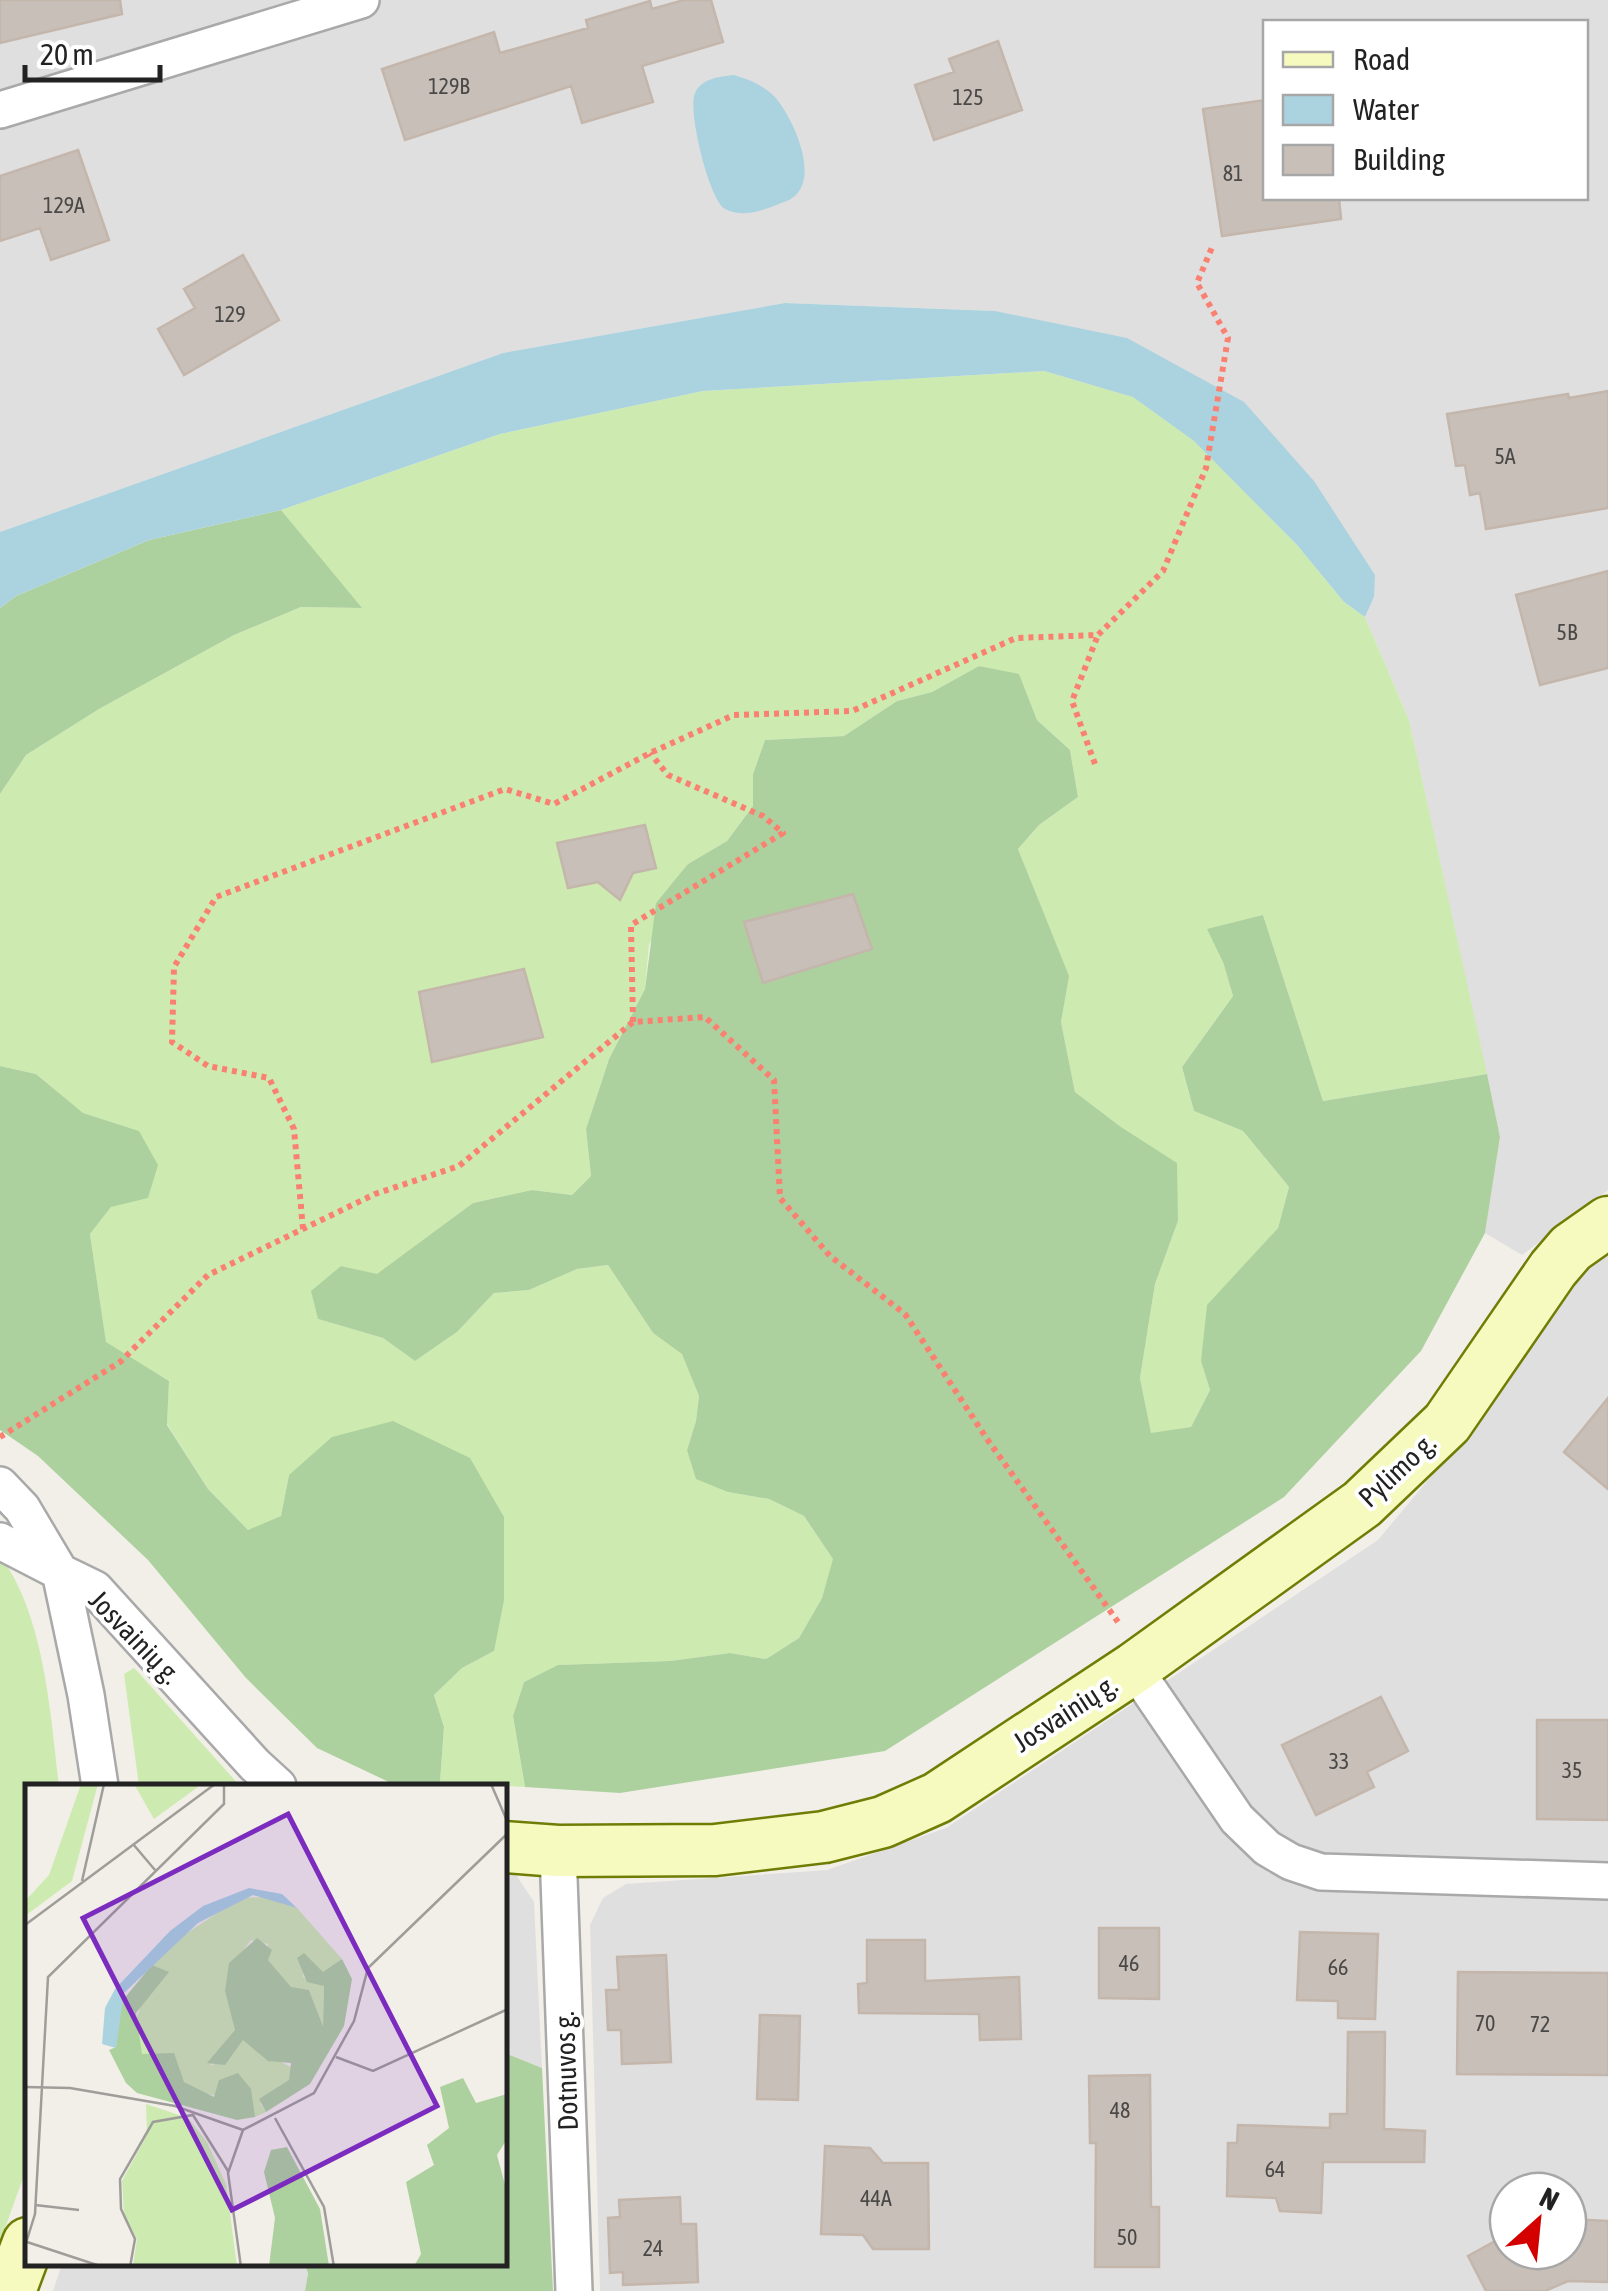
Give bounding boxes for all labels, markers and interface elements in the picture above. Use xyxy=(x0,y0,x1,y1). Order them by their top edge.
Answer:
scale bar xyxy=(25,20,160,82)
legend xyxy=(1263,20,1588,200)
text: 20 m xyxy=(40,37,94,71)
text: Road xyxy=(1353,42,1410,76)
house number: 129B xyxy=(428,73,470,99)
house number: 125 xyxy=(952,84,984,110)
text: Water xyxy=(1353,92,1420,126)
text: Building xyxy=(1353,142,1445,176)
house number: 81 xyxy=(1223,160,1243,186)
house number: 129A xyxy=(43,192,85,218)
house number: 129 xyxy=(214,301,246,327)
house number: 5A xyxy=(1494,443,1516,469)
house number: 5B xyxy=(1557,619,1578,645)
street label: Pylimo g. xyxy=(1352,1426,1442,1514)
street label: Josvainių g. xyxy=(83,1584,187,1690)
street label: Josvainių g. xyxy=(1007,1668,1123,1758)
house number: 33 xyxy=(1329,1748,1349,1774)
house number: 35 xyxy=(1562,1757,1582,1783)
inset map xyxy=(25,1784,508,2266)
house number: 46 xyxy=(1119,1950,1139,1976)
house number: 66 xyxy=(1328,1954,1348,1980)
house number: 70 xyxy=(1475,2010,1495,2036)
street label: Dotnuvos g. xyxy=(548,2011,584,2131)
house number: 72 xyxy=(1530,2011,1550,2037)
house number: 48 xyxy=(1110,2097,1130,2123)
house number: 64 xyxy=(1265,2156,1285,2182)
north arrow xyxy=(1488,2171,1588,2271)
text: N xyxy=(1535,2181,1564,2217)
house number: 44A xyxy=(860,2185,892,2211)
house number: 50 xyxy=(1117,2224,1137,2250)
house number: 24 xyxy=(643,2235,663,2261)

